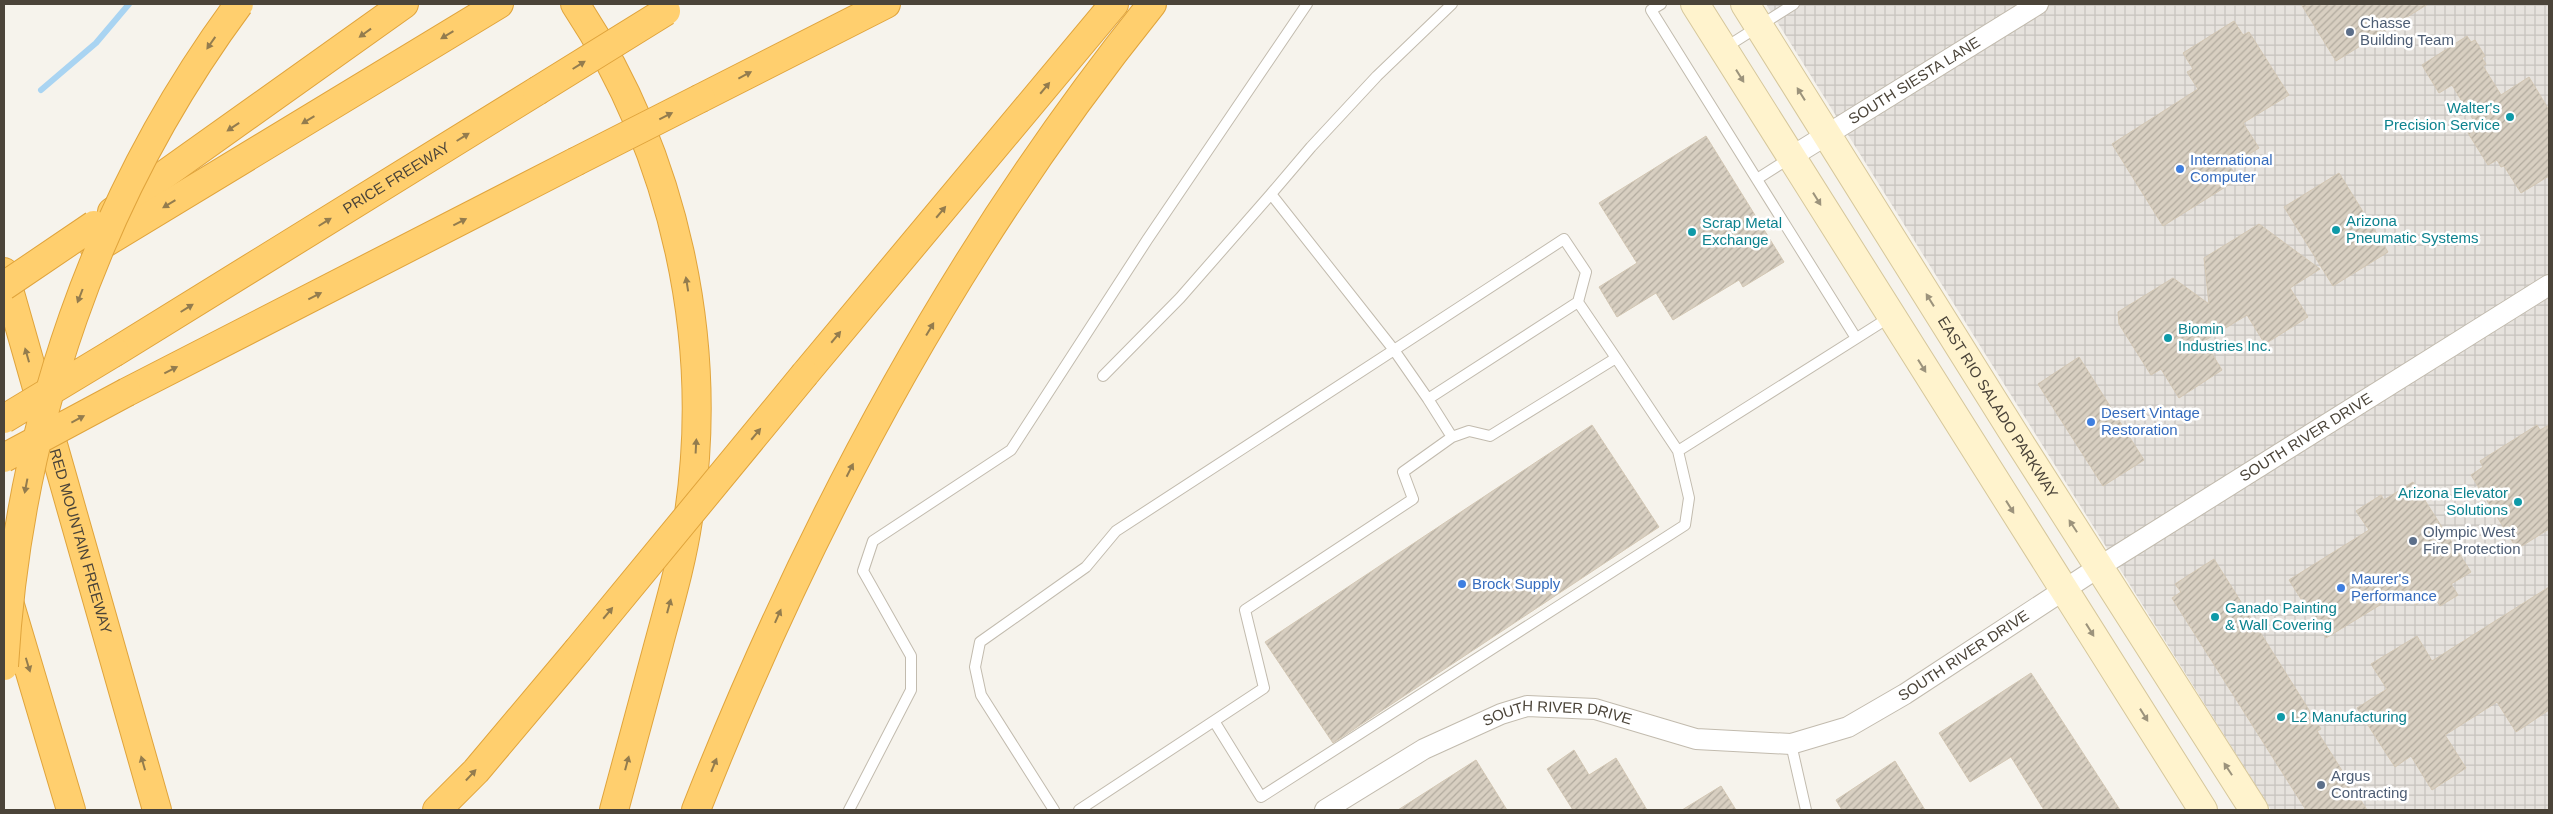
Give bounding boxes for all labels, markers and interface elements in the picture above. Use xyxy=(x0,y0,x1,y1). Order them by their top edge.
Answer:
place label: Chasse Building Team xyxy=(2360,14,2454,48)
marker: Chasse Building Team xyxy=(2344,26,2356,38)
one-way arrow xyxy=(358,28,372,38)
one-way arrow xyxy=(440,31,453,40)
street label: SOUTH SIESTA LANE xyxy=(1845,33,1983,127)
one-way arrow xyxy=(206,36,216,50)
one-way arrow xyxy=(572,60,585,70)
one-way arrow xyxy=(1735,69,1745,83)
one-way arrow xyxy=(737,71,752,79)
one-way arrow xyxy=(1039,82,1051,94)
one-way arrow xyxy=(1796,87,1805,100)
place label: Walter's Precision Service xyxy=(2384,99,2500,133)
marker: Walter's Precision Service xyxy=(2504,111,2516,123)
one-way arrow xyxy=(658,112,673,120)
one-way arrow xyxy=(301,115,314,124)
one-way arrow xyxy=(226,122,239,132)
one-way arrow xyxy=(456,132,469,141)
street label: PRICE FREEWAY xyxy=(340,138,453,217)
place label: International Computer xyxy=(2190,151,2273,185)
marker: International Computer xyxy=(2174,163,2186,175)
one-way arrow xyxy=(1812,192,1822,205)
one-way arrow xyxy=(162,200,175,209)
one-way arrow xyxy=(935,206,946,219)
place label: Arizona Pneumatic Systems xyxy=(2346,212,2479,246)
place label: Scrap Metal Exchange xyxy=(1702,214,1782,248)
one-way arrow xyxy=(318,218,331,227)
one-way arrow xyxy=(452,218,467,226)
marker: Arizona Pneumatic Systems xyxy=(2330,224,2342,236)
marker: Scrap Metal Exchange xyxy=(1686,226,1698,238)
one-way arrow xyxy=(682,276,690,292)
one-way arrow xyxy=(76,288,83,303)
one-way arrow xyxy=(308,292,322,300)
one-way arrow xyxy=(1925,293,1934,306)
one-way arrow xyxy=(180,303,193,313)
street label: EAST RIO SALADO PARKWAY xyxy=(1935,313,2062,501)
place label: Biomin Industries Inc. xyxy=(2178,320,2271,354)
one-way arrow xyxy=(925,322,934,335)
one-way arrow xyxy=(831,331,842,344)
marker: Biomin Industries Inc. xyxy=(2162,332,2174,344)
one-way arrow xyxy=(23,347,31,362)
one-way arrow xyxy=(1917,359,1927,373)
one-way arrow xyxy=(163,366,178,374)
street label: SOUTH RIVER DRIVE xyxy=(2236,389,2375,485)
place label: Desert Vintage Restoration xyxy=(2101,404,2200,438)
one-way arrow xyxy=(71,414,85,423)
marker: Desert Vintage Restoration xyxy=(2085,416,2097,428)
one-way arrow xyxy=(751,427,762,440)
one-way arrow xyxy=(692,438,700,454)
street label: RED MOUNTAIN FREEWAY xyxy=(47,447,115,636)
one-way arrow xyxy=(846,463,854,478)
one-way arrow xyxy=(22,478,30,494)
place label: Arizona Elevator Solutions xyxy=(2398,484,2508,518)
marker: Arizona Elevator Solutions xyxy=(2512,496,2524,508)
one-way arrow xyxy=(2006,500,2015,513)
one-way arrow xyxy=(2068,519,2078,532)
place label: Olympic West Fire Protection xyxy=(2423,523,2521,557)
marker: Olympic West Fire Protection xyxy=(2407,535,2419,547)
place label: Maurer's Performance xyxy=(2351,570,2437,604)
place label: Brock Supply xyxy=(1472,575,1561,592)
marker: Brock Supply xyxy=(1456,578,1468,590)
marker: Maurer's Performance xyxy=(2335,582,2347,594)
one-way arrow xyxy=(665,599,673,614)
place label: Ganado Painting & Wall Covering xyxy=(2225,599,2337,633)
street label: SOUTH RIVER DRIVE xyxy=(1895,606,2032,704)
one-way arrow xyxy=(603,607,614,620)
one-way arrow xyxy=(775,609,783,623)
marker: Ganado Painting & Wall Covering xyxy=(2209,611,2221,623)
one-way arrow xyxy=(2086,624,2095,637)
one-way arrow xyxy=(24,657,32,672)
street label: SOUTH RIVER DRIVE xyxy=(1480,697,1634,729)
place label: L2 Manufacturing xyxy=(2291,708,2407,725)
one-way arrow xyxy=(2139,709,2148,722)
marker: L2 Manufacturing xyxy=(2275,711,2287,723)
one-way arrow xyxy=(139,756,147,771)
one-way arrow xyxy=(623,756,631,771)
one-way arrow xyxy=(710,758,718,772)
one-way arrow xyxy=(2224,762,2233,776)
place label: Argus Contracting xyxy=(2331,767,2408,801)
one-way arrow xyxy=(465,770,477,782)
marker: Argus Contracting xyxy=(2315,779,2327,791)

